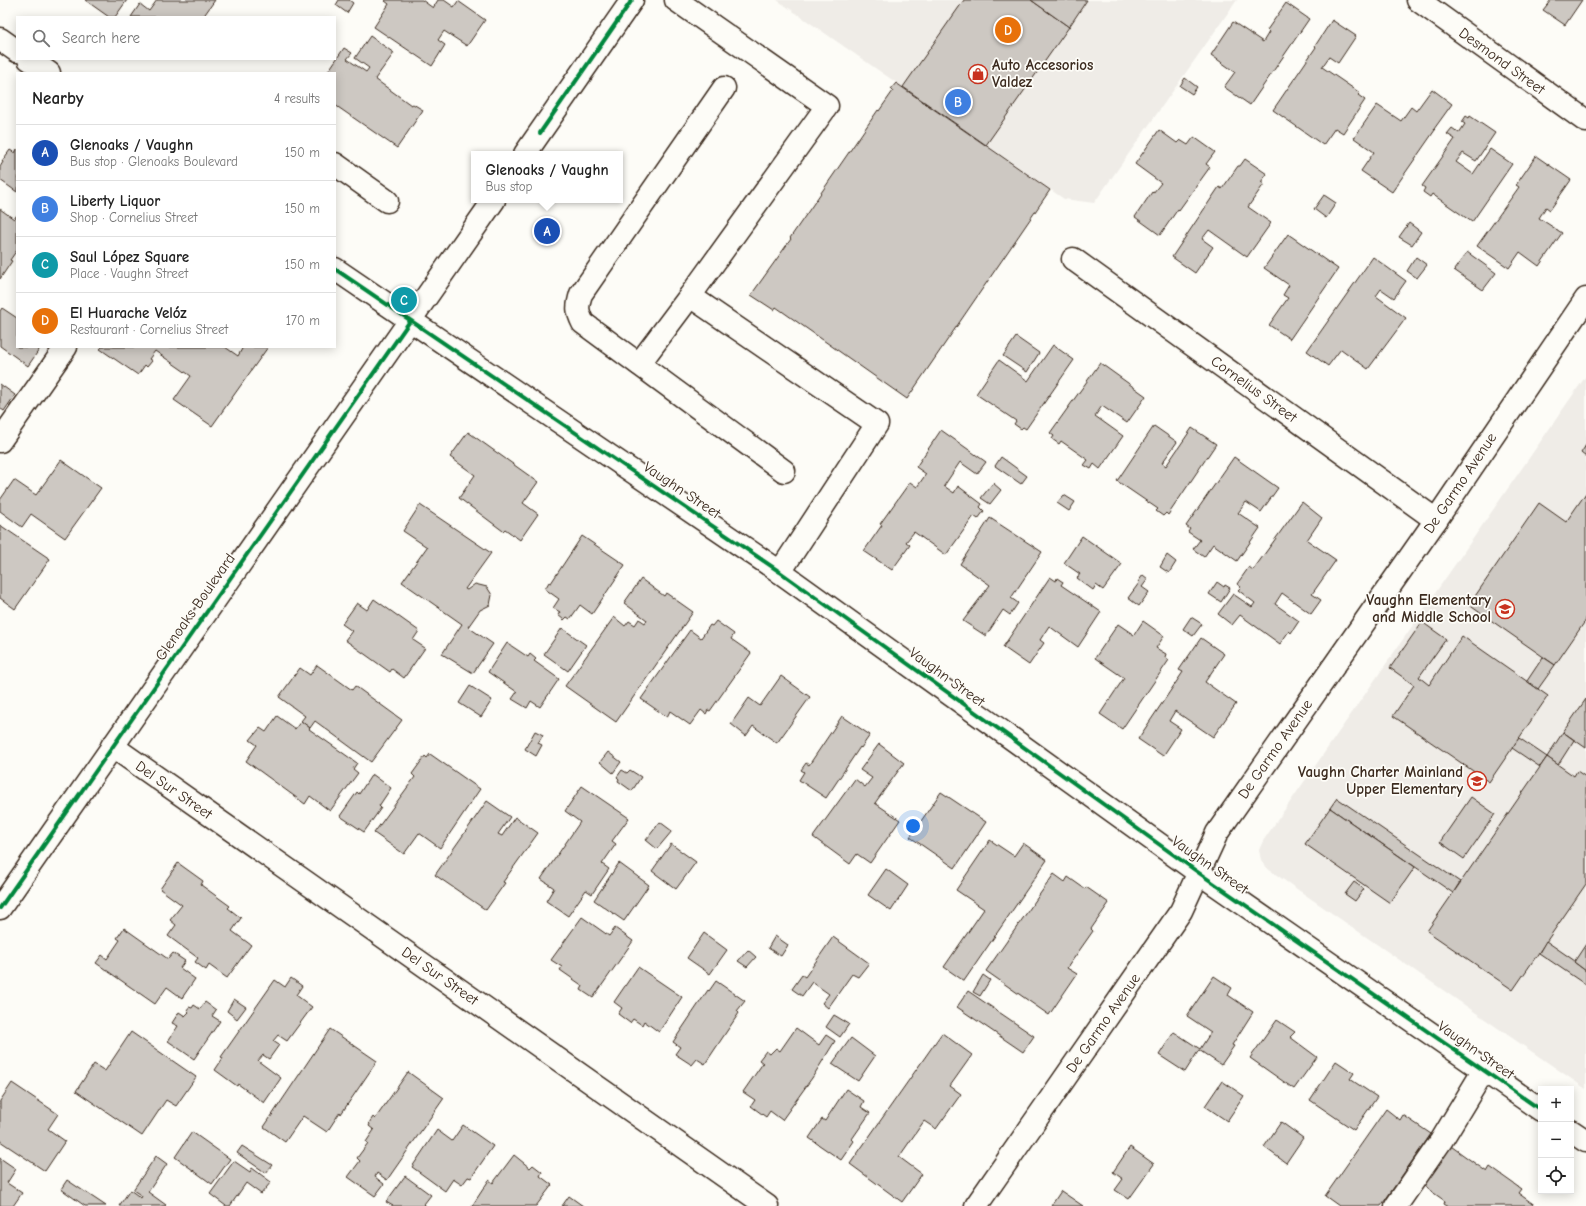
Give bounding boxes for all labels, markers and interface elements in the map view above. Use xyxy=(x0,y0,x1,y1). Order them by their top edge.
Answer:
pin: D xyxy=(995,15,1021,45)
search box xyxy=(16,16,336,60)
street label: Desmond Street xyxy=(1455,24,1549,99)
icon: search xyxy=(30,27,52,49)
text: Search here xyxy=(62,29,140,47)
place label: Auto Accesorios Valdez xyxy=(992,56,1093,91)
shop icon: Auto Accesorios Valdez xyxy=(967,63,989,85)
pin: B xyxy=(945,87,971,117)
text: Nearby xyxy=(32,89,83,108)
text: 4 results xyxy=(274,91,320,106)
text: Glenoaks / Vaughn xyxy=(70,136,193,154)
text: A xyxy=(41,145,49,160)
text: 150 m xyxy=(285,145,320,160)
popup xyxy=(471,151,623,203)
text: Bus stop · Glenoaks Boulevard xyxy=(70,154,238,169)
text: Glenoaks / Vaughn xyxy=(485,161,609,179)
text: Bus stop xyxy=(485,179,532,194)
text: Liberty Liquor xyxy=(70,192,160,210)
text: B xyxy=(41,201,49,216)
text: 150 m xyxy=(285,201,320,216)
text: Shop · Cornelius Street xyxy=(70,210,197,225)
pin: A xyxy=(534,216,560,246)
text: Saul López Square xyxy=(70,248,189,266)
text: C xyxy=(41,257,49,272)
text: 150 m xyxy=(285,257,320,272)
text: Place · Vaughn Street xyxy=(70,266,188,281)
pin: C xyxy=(391,285,417,315)
text: El Huarache Velóz xyxy=(70,304,187,322)
text: D xyxy=(41,313,49,328)
text: 170 m xyxy=(286,313,320,328)
text: Restaurant · Cornelius Street xyxy=(70,322,228,337)
street label: Cornelius Street xyxy=(1207,352,1301,427)
street label: De Garmo Avenue xyxy=(1420,429,1501,537)
street label: Vaughn Street xyxy=(640,458,725,523)
street label: Glenoaks Boulevard xyxy=(151,550,239,664)
place label: Vaughn Elementary and Middle School xyxy=(1366,591,1491,626)
school or university icon: Vaughn Elementary and Middle School xyxy=(1494,598,1516,620)
street label: Vaughn Street xyxy=(906,643,989,711)
street label: De Garmo Avenue xyxy=(1234,695,1316,802)
street label: Del Sur Street xyxy=(132,757,216,824)
place label: Vaughn Charter Mainland Upper Elementary xyxy=(1298,763,1463,798)
school or university icon: Vaughn Charter Mainland Upper Elementary xyxy=(1466,770,1488,792)
your location xyxy=(903,816,923,836)
street label: Vaughn Street xyxy=(1168,832,1252,898)
street label: Del Sur Street xyxy=(398,943,482,1010)
street label: De Garmo Avenue xyxy=(1062,969,1144,1076)
street label: Vaughn Street xyxy=(1434,1017,1518,1083)
map controls xyxy=(1538,1086,1574,1194)
button: + xyxy=(1538,1086,1574,1122)
button: − xyxy=(1538,1122,1574,1158)
button: locate xyxy=(1538,1158,1574,1194)

